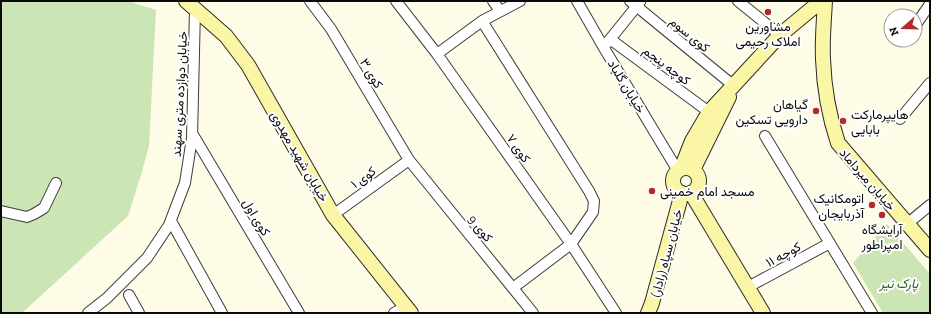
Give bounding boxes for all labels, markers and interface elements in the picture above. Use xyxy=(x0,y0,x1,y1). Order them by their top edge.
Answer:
marker: مشاورین املاک رحیمی xyxy=(763,7,773,17)
north arrow xyxy=(883,8,923,48)
street label: کوی سوم xyxy=(666,14,713,56)
place label: مشاورین املاک رحیمی xyxy=(735,19,801,50)
text: N xyxy=(886,25,902,37)
street label: خیابان دوازده متری سهند xyxy=(169,30,191,158)
street label: کوچه پنجم xyxy=(639,43,694,90)
street label: کوی ۳ xyxy=(356,56,386,92)
street label: خیابان گلباد xyxy=(604,57,649,117)
place label: گیاهان دارویی تسکین xyxy=(735,97,808,128)
marker: گیاهان دارویی تسکین xyxy=(811,106,821,116)
place label: هایپرمارکت بابایی xyxy=(851,107,909,138)
street label: خیابان شهید مهدوی xyxy=(267,108,332,205)
marker: هایپرمارکت بابایی xyxy=(838,116,848,126)
street label: کوی ۷ xyxy=(503,131,534,166)
street label: خیابان میرداماد xyxy=(836,145,899,214)
street label: کوی ۱ xyxy=(348,163,380,192)
place label: مسجد امام خمینی xyxy=(660,184,754,200)
marker: مسجد امام خمینی xyxy=(647,186,657,196)
place label: اتومکانیک آذربایجان xyxy=(814,191,865,222)
street label: کوی اول xyxy=(239,196,274,239)
marker: اتومکانیک آذربایجان xyxy=(867,200,877,210)
street label: خیابان سپاه (رادار) xyxy=(648,207,687,299)
marker: آرایشگاه امپراطور xyxy=(877,210,887,220)
street label: کوی 9 xyxy=(464,212,496,246)
place label: آرایشگاه امپراطور xyxy=(861,222,903,254)
street label: کوچه ۱۱ xyxy=(763,239,804,272)
park label: پارک نیر xyxy=(879,276,919,293)

